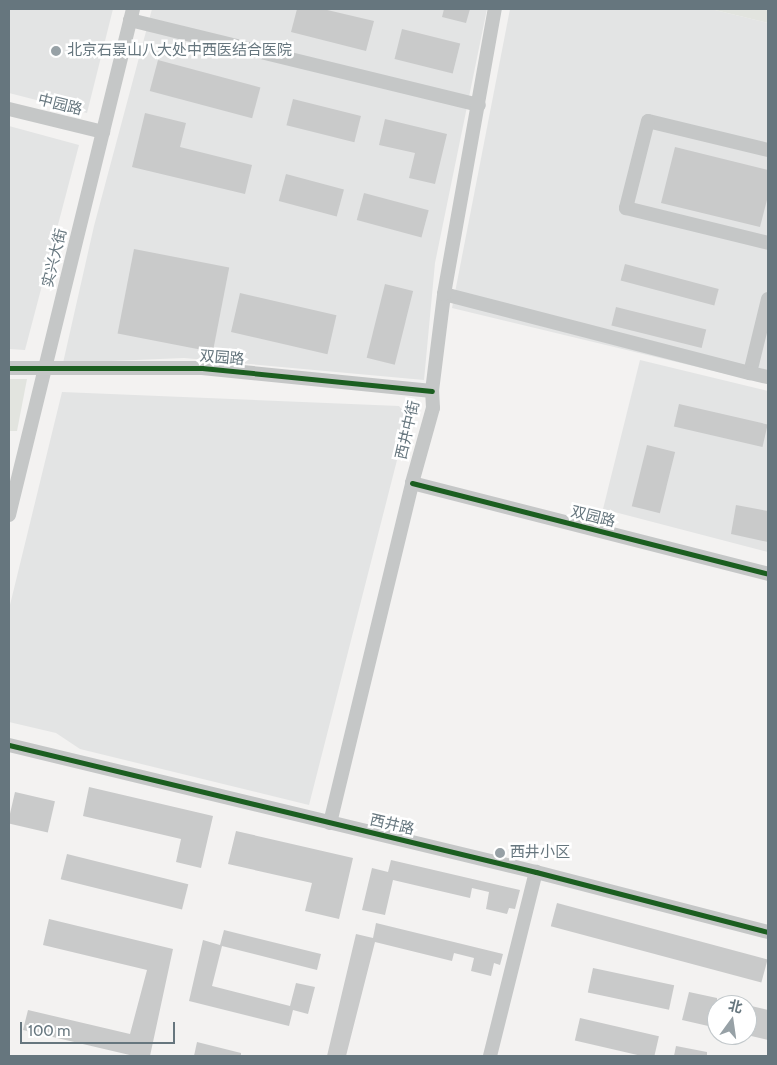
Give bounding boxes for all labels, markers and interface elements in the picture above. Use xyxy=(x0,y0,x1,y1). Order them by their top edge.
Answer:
place label: 北京石景山八大处中西医结合医院 xyxy=(67,42,292,60)
marker: 北京石景山八大处中西医结合医院 xyxy=(49,44,63,58)
street label: 中园路 xyxy=(36,91,84,119)
street label: 实兴大街 xyxy=(39,227,71,289)
street label: 双园路 xyxy=(199,347,245,369)
street label: 西井中街 xyxy=(392,399,424,461)
street label: 双园路 xyxy=(569,503,617,531)
street label: 西井路 xyxy=(368,811,416,839)
place label: 西井小区 xyxy=(510,844,570,862)
marker: 西井小区 xyxy=(494,847,506,859)
north arrow xyxy=(707,995,757,1045)
text: 北 xyxy=(726,996,744,1017)
scale bar xyxy=(22,1012,178,1044)
text: 100 m xyxy=(28,1022,70,1040)

